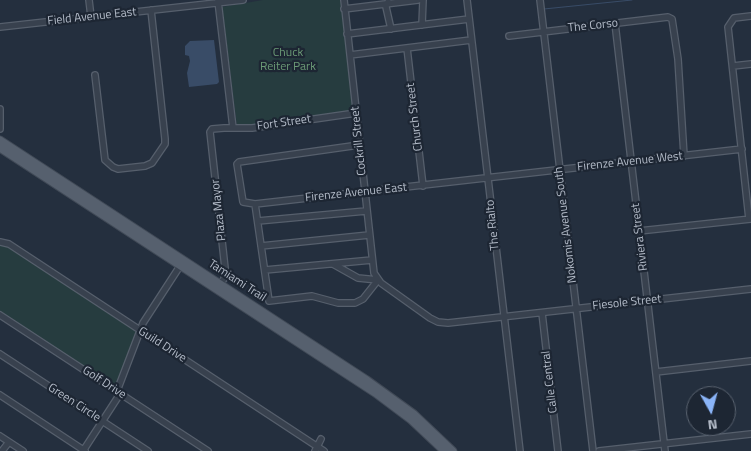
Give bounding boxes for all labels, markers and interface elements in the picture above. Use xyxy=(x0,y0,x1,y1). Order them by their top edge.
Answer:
street label: Field Avenue East xyxy=(47,5,137,29)
street label: The Corso xyxy=(567,16,619,36)
park label: Chuck Reiter Park xyxy=(260,46,316,74)
street label: Church Street xyxy=(404,82,426,152)
street label: Cockrill Street xyxy=(348,106,370,176)
street label: Fort Street xyxy=(256,112,312,134)
street label: Firenze Avenue West xyxy=(577,149,683,175)
street label: Nokomis Avenue South xyxy=(552,166,580,284)
street label: Plaza Mayor xyxy=(209,178,229,242)
street label: Firenze Avenue East xyxy=(304,180,408,206)
street label: The Rialto xyxy=(483,199,503,251)
street label: Riviera Street xyxy=(629,202,651,272)
street label: Tamiami Trail xyxy=(205,257,269,305)
street label: Fiesole Street xyxy=(592,292,662,314)
street label: Guild Drive xyxy=(135,324,189,366)
street label: Calle Central xyxy=(539,350,561,414)
street label: Golf Drive xyxy=(79,364,129,402)
street label: Green Circle xyxy=(45,381,103,425)
north arrow xyxy=(686,386,736,436)
text: N xyxy=(707,414,719,436)

